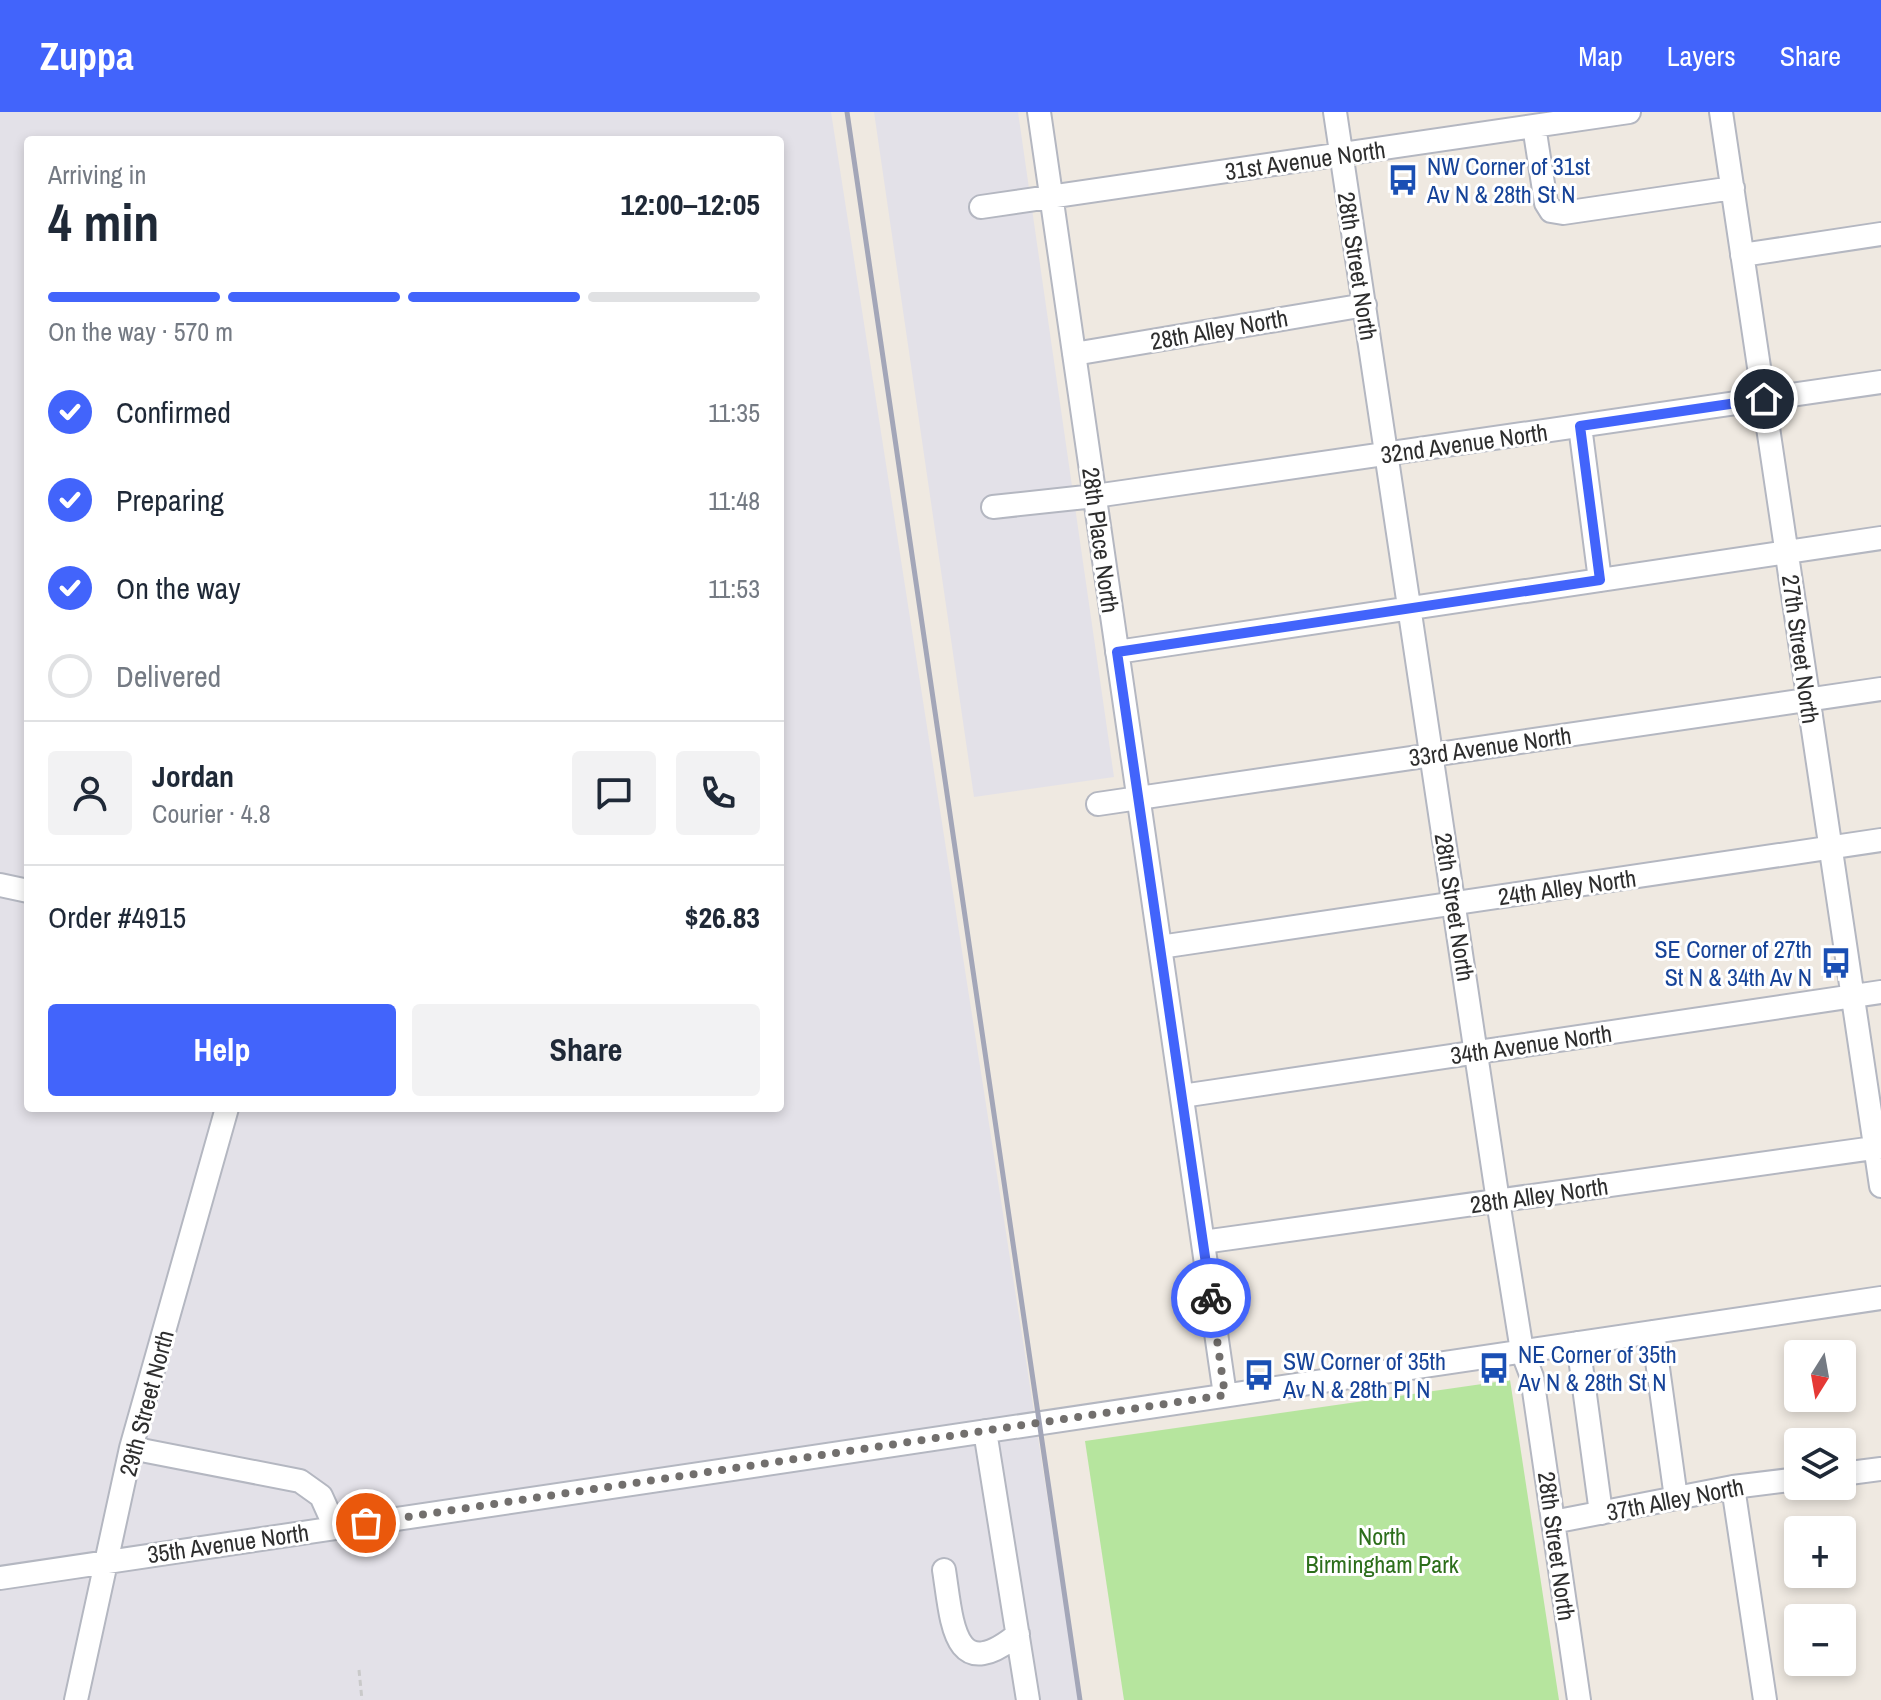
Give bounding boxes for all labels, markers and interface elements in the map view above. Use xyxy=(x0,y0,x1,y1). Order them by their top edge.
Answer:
text: Zuppa xyxy=(40,31,133,82)
text: Map xyxy=(1578,37,1623,75)
text: Layers xyxy=(1667,37,1736,75)
text: Share xyxy=(1780,37,1841,75)
street label: 31st Avenue North xyxy=(1223,133,1387,187)
place label: NW Corner of 31st Av N & 28th St N xyxy=(1426,150,1590,210)
text: Arriving in xyxy=(48,157,146,192)
bus stop icon: NW Corner of 31st Av N & 28th St N xyxy=(1386,163,1420,197)
text: 12:00–12:05 xyxy=(621,184,760,224)
text: 4 min xyxy=(48,187,159,257)
street label: 28th Street North xyxy=(1330,189,1386,343)
street label: 28th Alley North xyxy=(1148,301,1290,357)
text: On the way · 570 m xyxy=(48,314,233,349)
pin xyxy=(1730,365,1798,433)
icon: home xyxy=(1742,377,1786,421)
icon: check xyxy=(48,390,92,434)
text: Confirmed xyxy=(116,392,231,432)
text: 11:35 xyxy=(708,395,760,430)
street label: 32nd Avenue North xyxy=(1379,415,1549,471)
street label: 28th Place North xyxy=(1075,465,1127,615)
icon: check xyxy=(48,478,92,522)
text: Preparing xyxy=(116,480,224,520)
text: 11:48 xyxy=(708,483,760,518)
icon: check xyxy=(48,566,92,610)
text: On the way xyxy=(116,568,240,608)
text: 11:53 xyxy=(708,571,760,606)
street label: 27th Street North xyxy=(1775,573,1827,725)
text: Delivered xyxy=(116,656,221,696)
street label: 33rd Avenue North xyxy=(1407,719,1573,773)
button: person xyxy=(48,751,132,835)
button: chat xyxy=(572,751,656,835)
button: phone xyxy=(676,751,760,835)
text: Jordan xyxy=(152,756,234,796)
text: Courier · 4.8 xyxy=(152,796,271,831)
street label: 28th Street North xyxy=(1427,830,1483,984)
street label: 24th Alley North xyxy=(1496,861,1638,913)
text: Order #4915 xyxy=(48,897,186,937)
text: $26.83 xyxy=(685,897,760,937)
place label: SE Corner of 27th St N & 34th Av N xyxy=(1654,933,1812,993)
bus stop icon: SE Corner of 27th St N & 34th Av N xyxy=(1819,946,1853,980)
button: Help xyxy=(48,1004,396,1096)
button: Share xyxy=(412,1004,760,1096)
street label: 34th Avenue North xyxy=(1448,1017,1614,1071)
street label: 28th Alley North xyxy=(1468,1169,1610,1221)
courier xyxy=(1171,1258,1251,1338)
icon: bike xyxy=(1189,1276,1233,1320)
street label: 29th Street North xyxy=(111,1326,181,1480)
place label: NE Corner of 35th Av N & 28th St N xyxy=(1517,1338,1677,1398)
north arrow xyxy=(1784,1340,1856,1412)
map controls xyxy=(1784,1340,1856,1676)
place label: SW Corner of 35th Av N & 28th Pl N xyxy=(1282,1345,1446,1405)
bus stop icon: NE Corner of 35th Av N & 28th St N xyxy=(1477,1351,1511,1385)
bus stop icon: SW Corner of 35th Av N & 28th Pl N xyxy=(1242,1358,1276,1392)
button: layers xyxy=(1784,1428,1856,1500)
street label: 28th Street North xyxy=(1531,1470,1583,1622)
street label: 37th Alley North xyxy=(1604,1470,1746,1528)
pin xyxy=(332,1489,400,1557)
icon: bag xyxy=(344,1501,388,1545)
street label: 35th Avenue North xyxy=(145,1516,311,1570)
button: + xyxy=(1784,1516,1856,1588)
park label: North Birmingham Park xyxy=(1305,1520,1459,1580)
button: − xyxy=(1784,1604,1856,1676)

